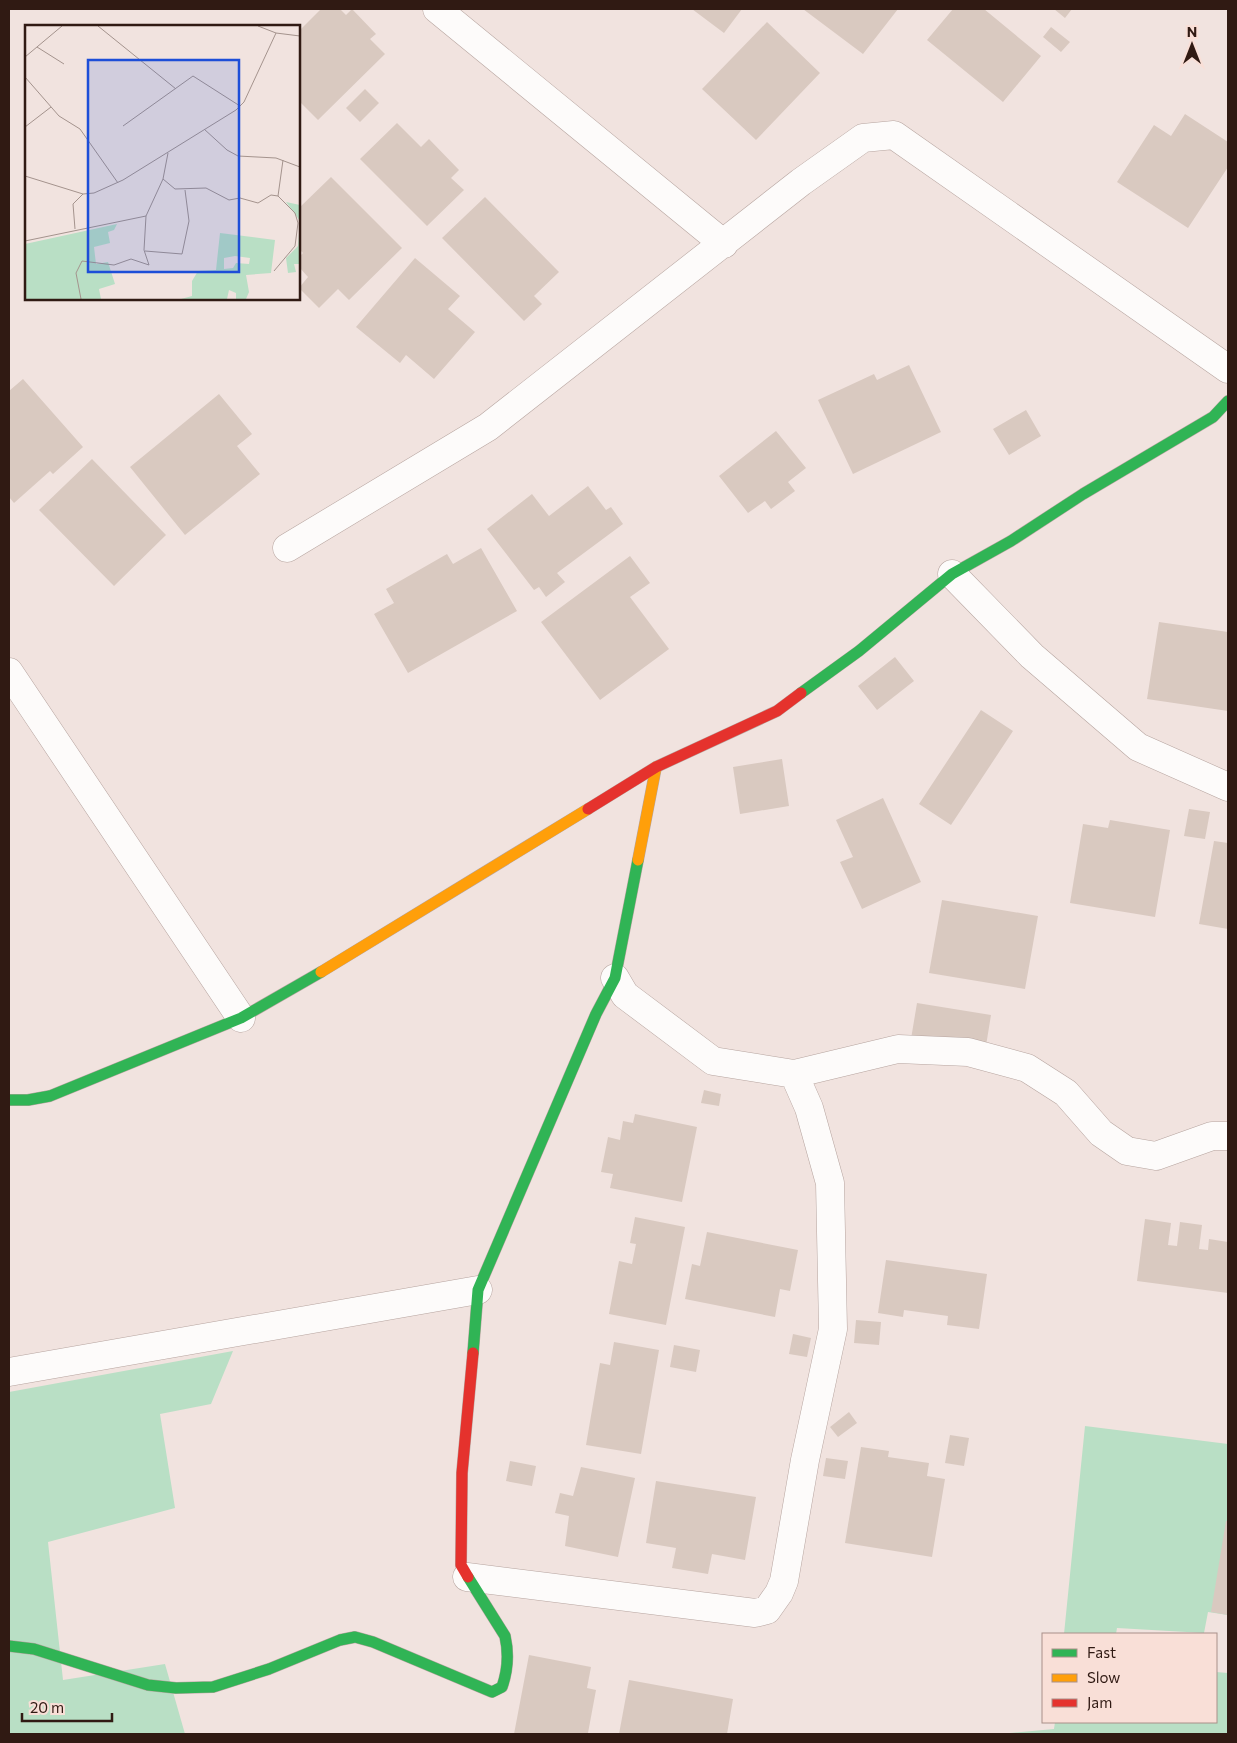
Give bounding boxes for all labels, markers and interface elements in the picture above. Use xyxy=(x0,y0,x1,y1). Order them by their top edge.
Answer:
north arrow xyxy=(1167,20,1217,70)
text: N xyxy=(1187,23,1197,40)
inset map xyxy=(25,25,300,300)
legend xyxy=(1042,1633,1217,1723)
text: Fast xyxy=(1087,1643,1116,1661)
text: Slow xyxy=(1087,1668,1120,1686)
scale bar xyxy=(22,1690,112,1722)
text: Jam xyxy=(1087,1693,1112,1711)
text: 20 m xyxy=(30,1698,64,1716)

